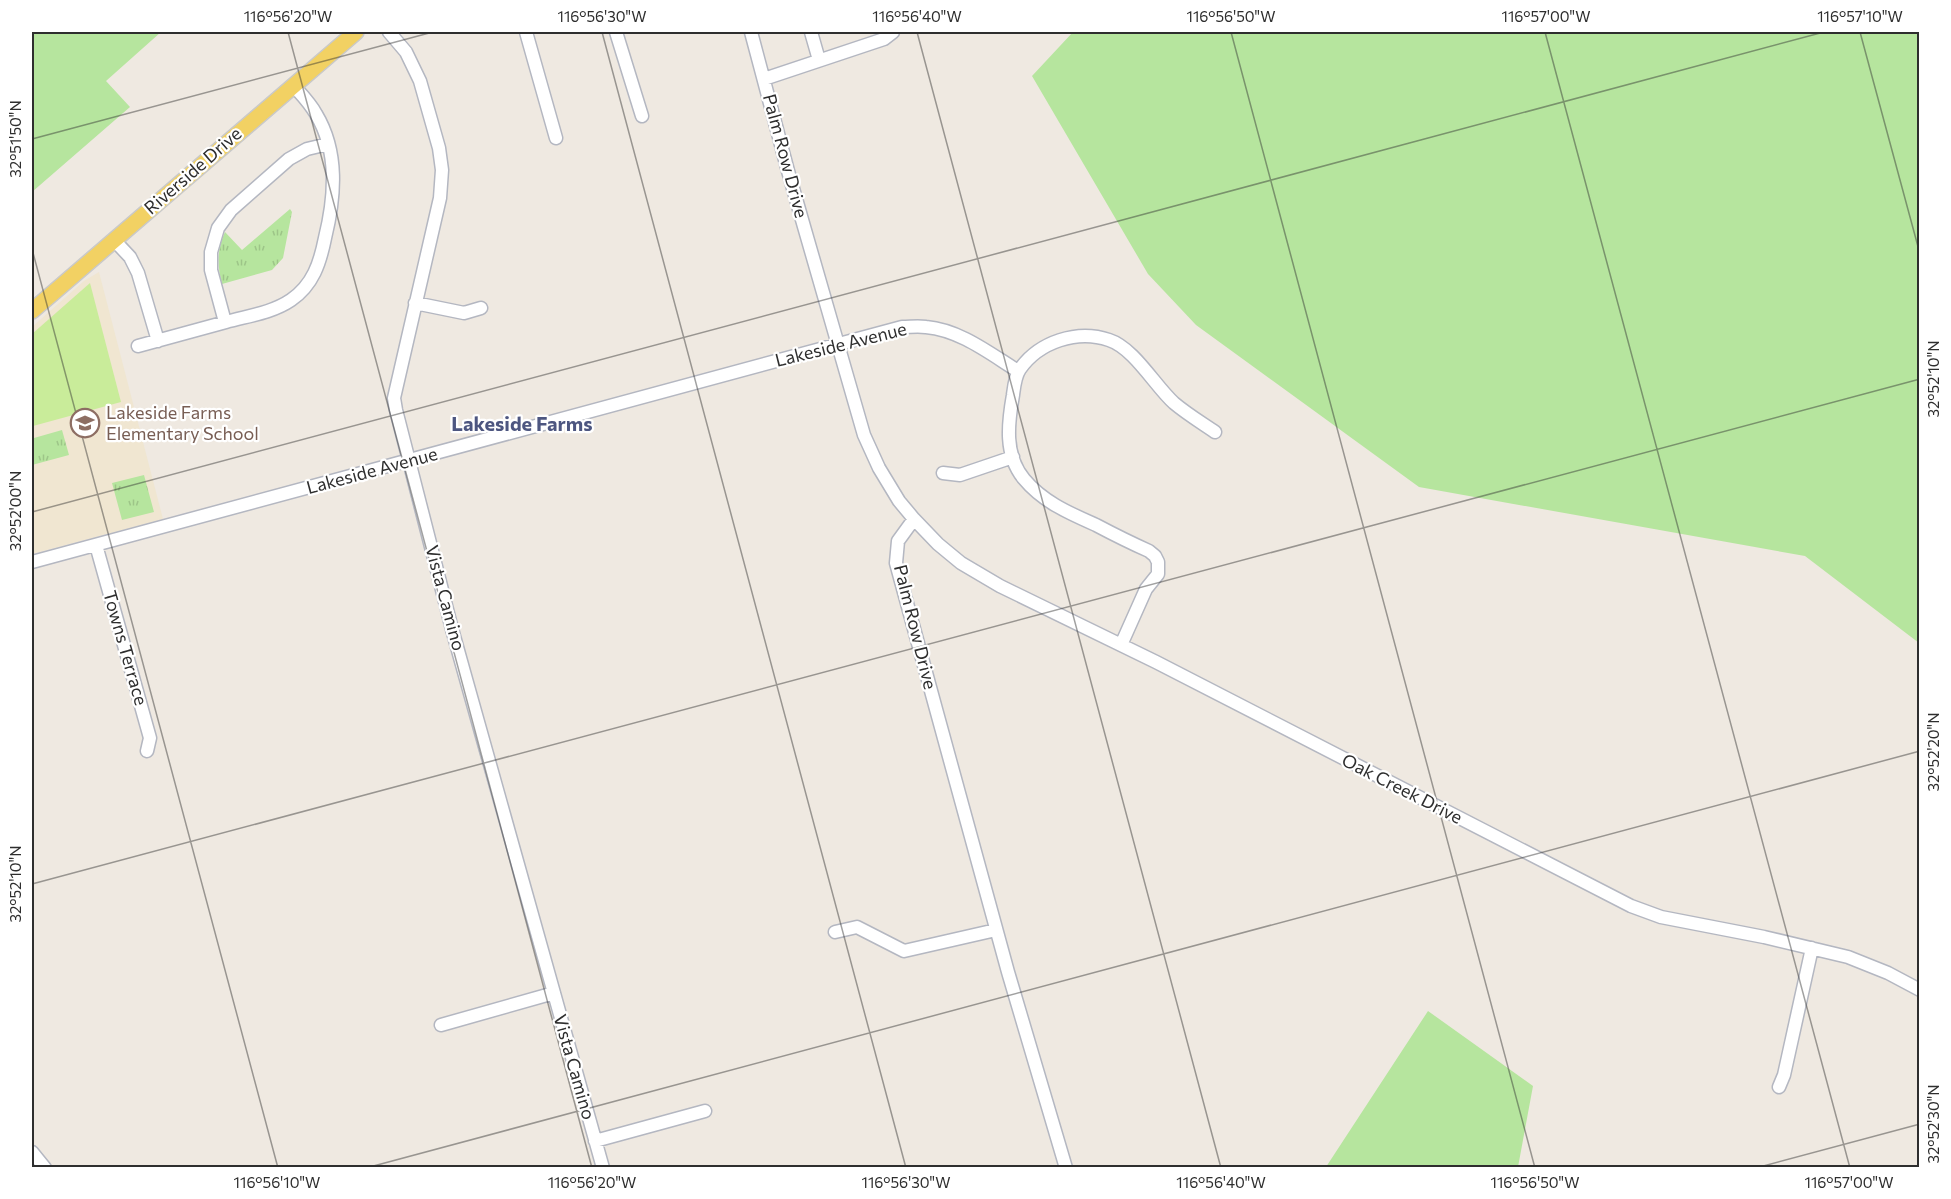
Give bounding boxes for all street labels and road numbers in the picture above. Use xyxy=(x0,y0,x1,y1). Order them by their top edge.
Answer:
street label: Palm Row Drive xyxy=(759,91,813,220)
street label: Riverside Drive xyxy=(139,122,245,218)
street label: Lakeside Avenue xyxy=(773,317,909,371)
street label: Lakeside Avenue xyxy=(304,442,440,498)
street label: Vista Camino xyxy=(421,542,471,653)
street label: Palm Row Drive xyxy=(890,562,942,691)
street label: Towns Terrace xyxy=(99,588,153,708)
street label: Oak Creek Drive xyxy=(1339,748,1466,828)
street label: Vista Camino xyxy=(549,1012,600,1122)

